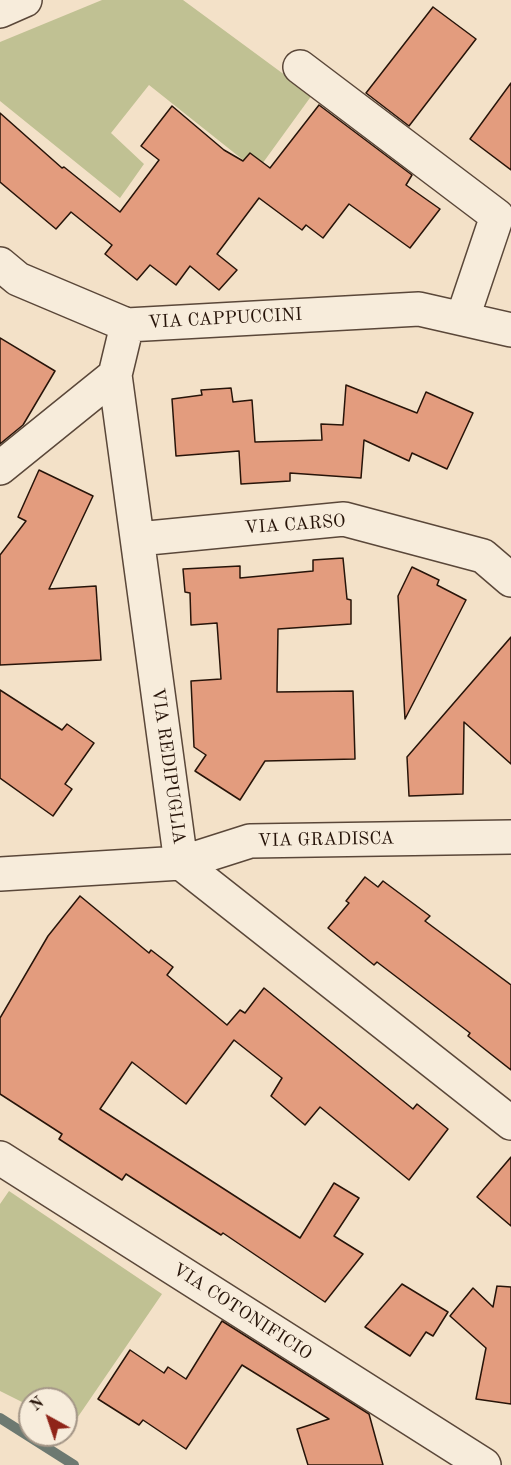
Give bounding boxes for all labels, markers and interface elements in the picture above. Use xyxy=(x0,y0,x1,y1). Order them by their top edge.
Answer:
street label: VIA CAPPUCCINI xyxy=(147,304,303,334)
street label: VIA CARSO xyxy=(244,511,346,539)
street label: VIA REDIPUGLIA xyxy=(146,687,190,845)
street label: VIA GRADISCA xyxy=(258,828,394,852)
street label: VIA COTONIFICIO xyxy=(168,1259,316,1365)
north arrow xyxy=(18,1387,78,1447)
text: N xyxy=(28,1395,48,1415)

